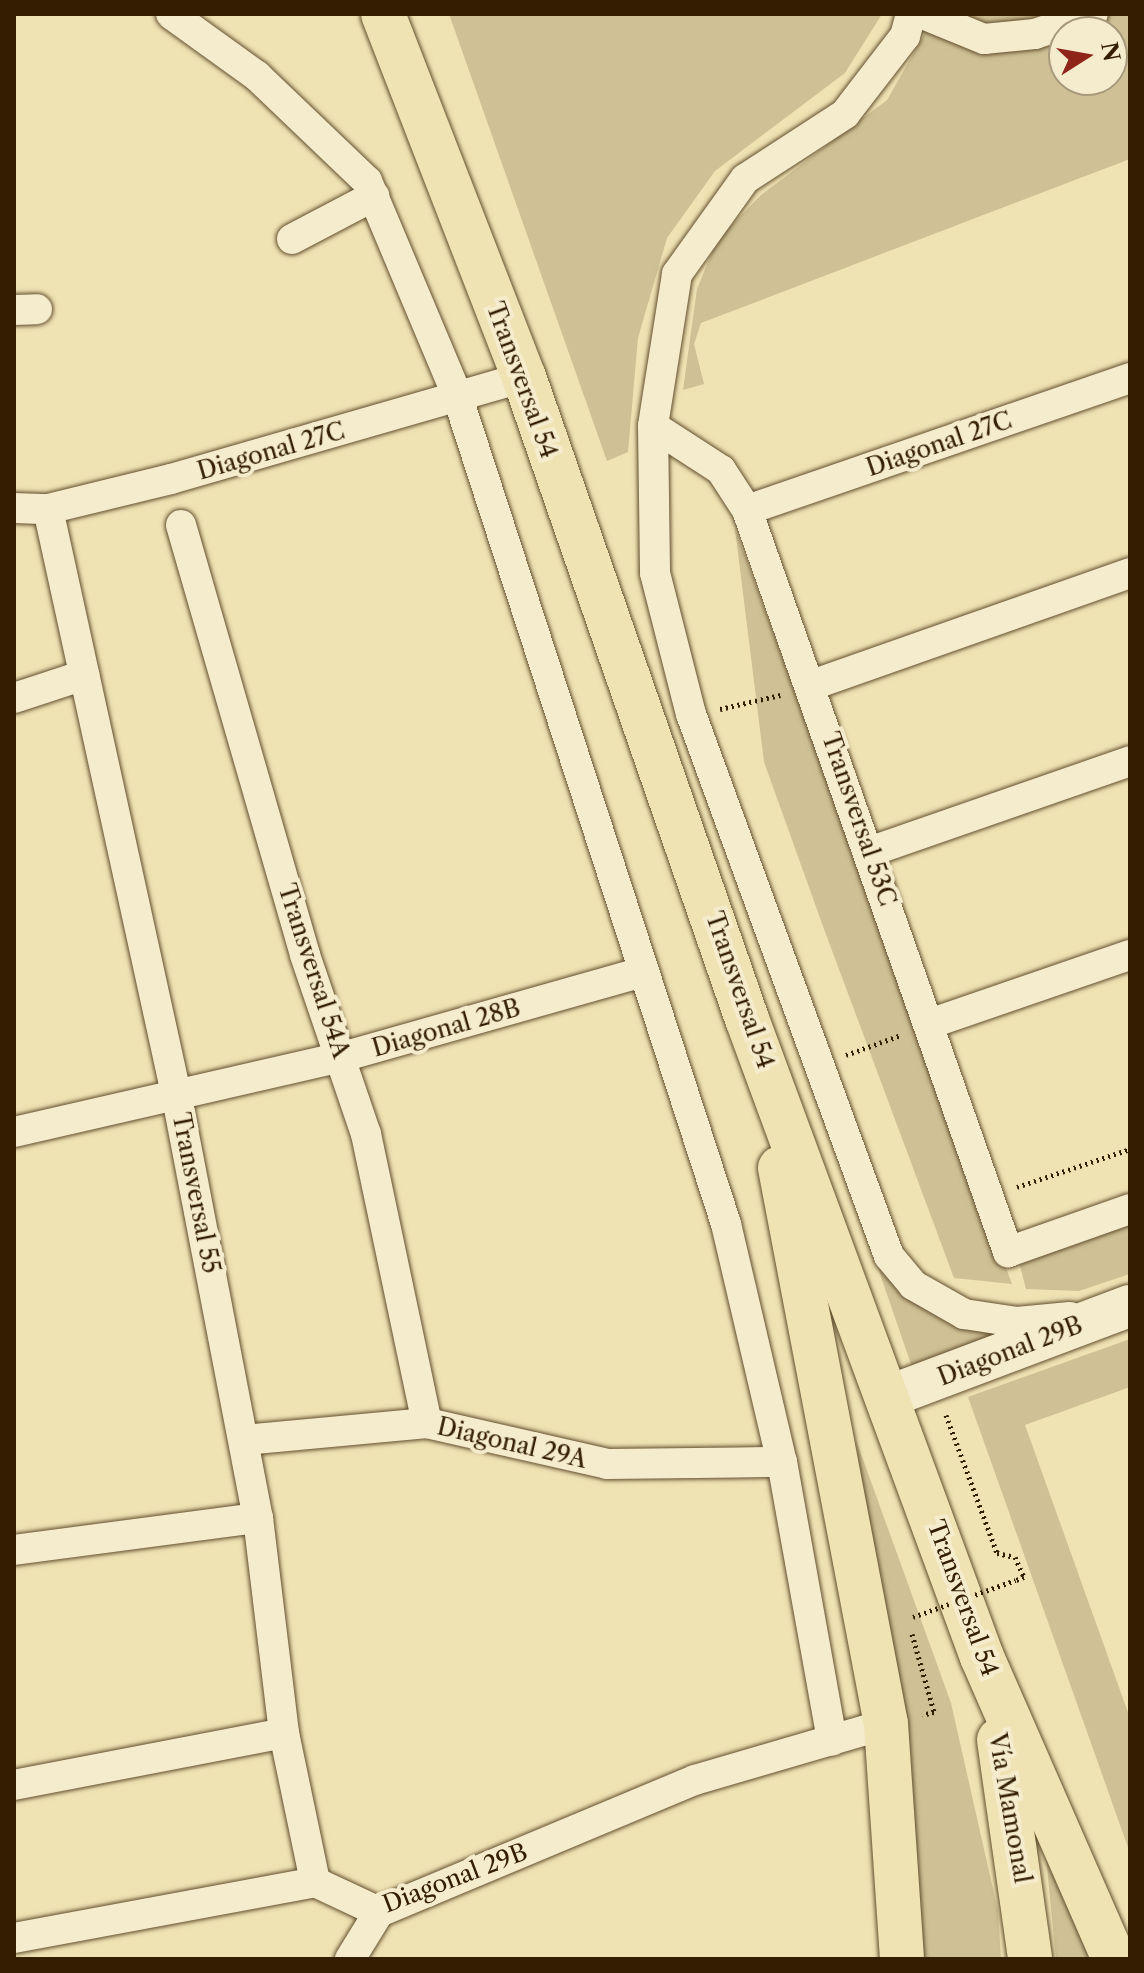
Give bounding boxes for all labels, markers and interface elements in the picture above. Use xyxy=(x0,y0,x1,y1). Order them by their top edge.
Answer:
north arrow xyxy=(1048,16,1128,96)
text: N xyxy=(1095,40,1125,64)
street label: Transversal 54 xyxy=(480,298,564,462)
street label: Diagonal 27C xyxy=(862,406,1016,482)
street label: Diagonal 27C xyxy=(194,416,348,486)
street label: Transversal 53C xyxy=(816,728,902,910)
street label: Transversal 54A xyxy=(272,880,356,1062)
street label: Transversal 54 xyxy=(700,908,780,1072)
street label: Diagonal 28B xyxy=(369,993,523,1063)
street label: Transversal 55 xyxy=(166,1110,226,1276)
street label: Diagonal 29B xyxy=(934,1310,1086,1392)
street label: Diagonal 29A xyxy=(434,1412,590,1474)
street label: Transversal 54 xyxy=(921,1516,1005,1680)
street label: Vía Mamonal xyxy=(983,1731,1037,1885)
street label: Diagonal 29B xyxy=(379,1837,531,1919)

